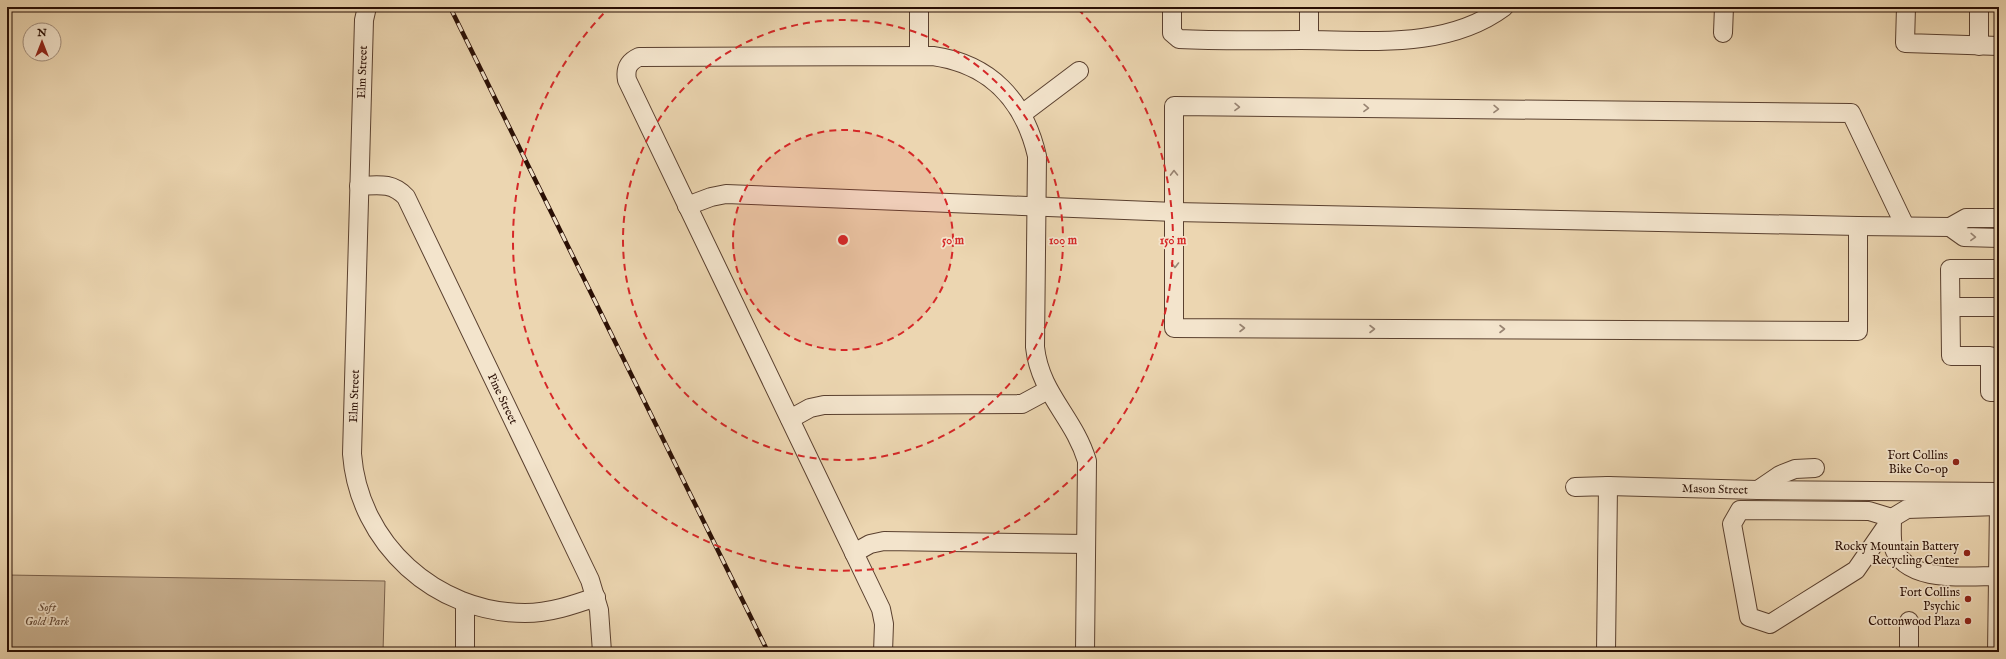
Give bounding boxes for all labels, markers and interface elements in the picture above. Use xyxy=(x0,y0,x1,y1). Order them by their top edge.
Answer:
north arrow xyxy=(22,22,62,62)
text: N xyxy=(36,26,47,40)
street label: Elm Street xyxy=(354,45,371,99)
one-way arrow xyxy=(1234,102,1240,111)
one-way arrow xyxy=(1363,104,1369,112)
one-way arrow xyxy=(1493,105,1499,114)
one-way arrow xyxy=(1170,170,1179,176)
centre of rings xyxy=(836,233,850,247)
text: 50 m xyxy=(942,233,965,248)
text: 100 m xyxy=(1049,233,1078,248)
text: 150 m xyxy=(1160,233,1187,248)
one-way arrow xyxy=(1970,233,1976,242)
one-way arrow xyxy=(1171,262,1179,268)
one-way arrow xyxy=(1239,324,1245,332)
one-way arrow xyxy=(1369,325,1375,333)
one-way arrow xyxy=(1499,325,1505,333)
street label: Elm Street xyxy=(346,369,363,423)
street label: Pine Street xyxy=(484,371,521,427)
place label: Fort Collins Bike Co-op xyxy=(1888,448,1948,478)
marker: Fort Collins Bike Co-op xyxy=(1951,457,1961,467)
street label: Mason Street xyxy=(1682,481,1748,498)
place label: Rocky Mountain Battery Recycling Center xyxy=(1834,539,1960,568)
marker: Rocky Mountain Battery Recycling Center xyxy=(1962,548,1972,558)
place label: Fort Collins Psychic xyxy=(1900,585,1960,614)
marker: Fort Collins Psychic xyxy=(1963,594,1973,604)
park label: Soft Gold Park xyxy=(25,600,69,629)
place label: Cottonwood Plaza xyxy=(1868,614,1961,629)
marker: Cottonwood Plaza xyxy=(1963,616,1973,626)

